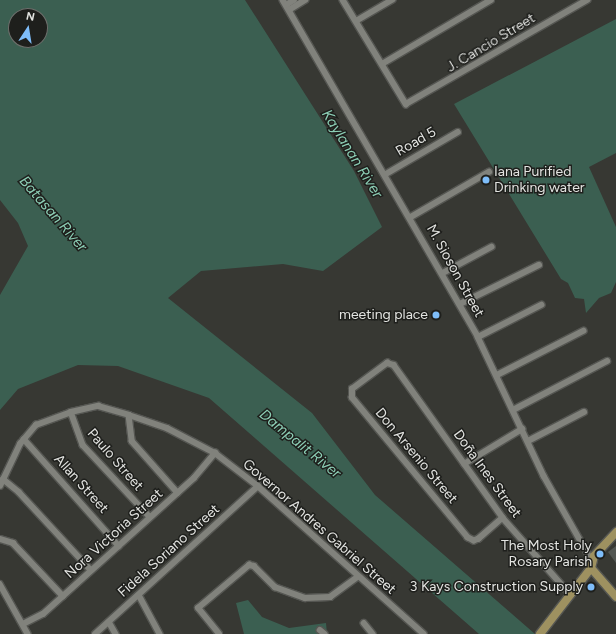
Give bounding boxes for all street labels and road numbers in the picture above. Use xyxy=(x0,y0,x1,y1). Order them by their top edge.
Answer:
street label: J. Cancio Street xyxy=(444,10,538,76)
street label: Road 5 xyxy=(393,124,439,160)
street label: M. Sioson Street xyxy=(423,222,487,320)
street label: Don Arsenio Street xyxy=(371,405,461,507)
street label: Paulo Street xyxy=(83,426,147,494)
street label: Doña Ines Street xyxy=(449,427,525,521)
street label: Allan Street xyxy=(50,451,112,517)
street label: Governor Andres Gabriel Street xyxy=(239,456,399,598)
street label: Nora Victoria Street xyxy=(62,486,166,582)
street label: Fidela Soriano Street xyxy=(115,501,223,601)

